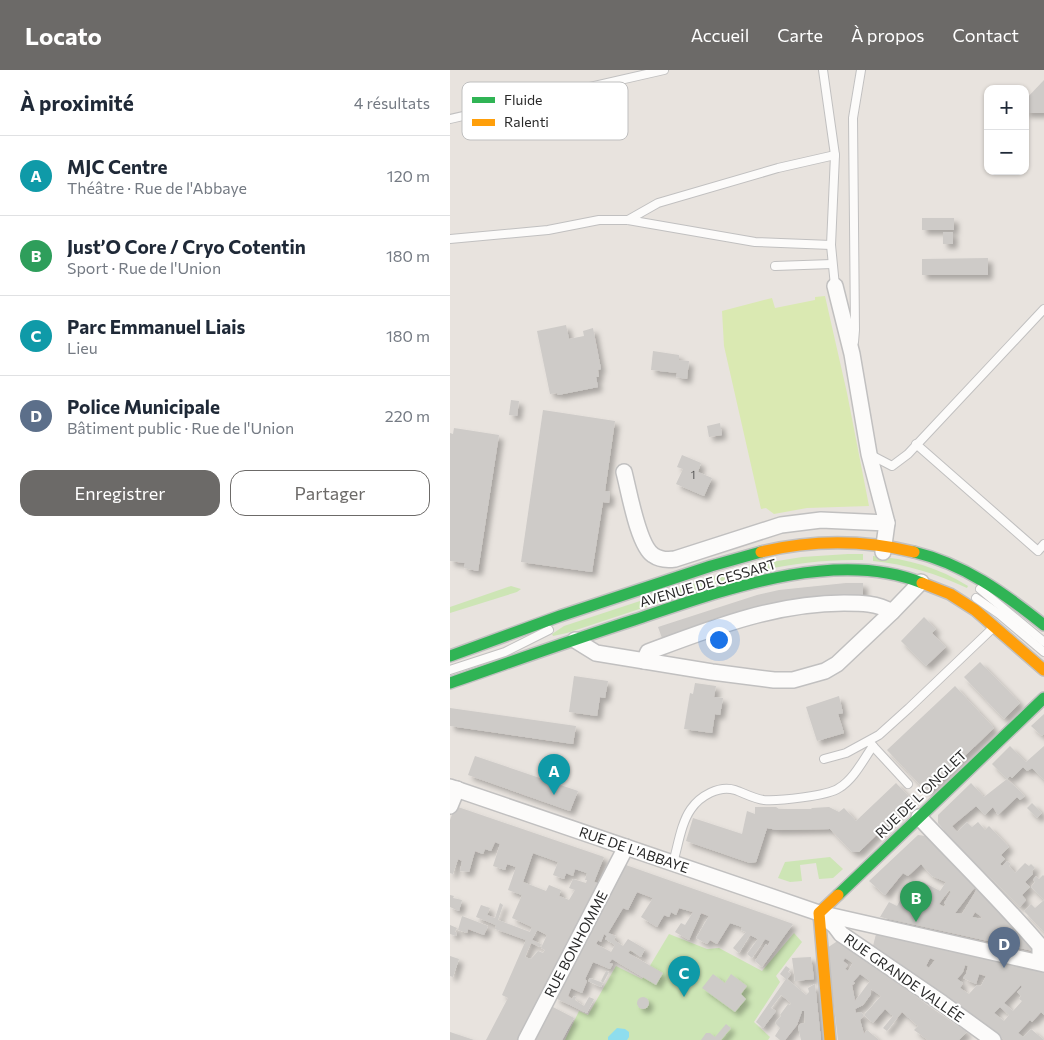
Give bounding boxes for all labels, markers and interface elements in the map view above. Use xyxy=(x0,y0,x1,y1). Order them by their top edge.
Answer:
text: Locato xyxy=(25,21,102,50)
text: Accueil xyxy=(691,24,749,46)
text: Carte xyxy=(777,24,823,46)
text: À propos xyxy=(851,24,925,46)
text: Contact xyxy=(953,24,1019,46)
legend xyxy=(462,82,628,140)
map controls xyxy=(984,85,1029,175)
button: + xyxy=(984,85,1029,130)
text: À proximité xyxy=(20,90,134,115)
text: Fluide xyxy=(504,91,542,108)
text: 4 résultats xyxy=(354,93,430,112)
text: Ralenti xyxy=(504,113,549,130)
button: − xyxy=(984,130,1029,175)
text: MJC Centre xyxy=(67,155,168,178)
text: A xyxy=(30,166,42,185)
text: 120 m xyxy=(387,166,430,185)
text: Théâtre · Rue de l'Abbaye xyxy=(67,178,247,197)
text: Just’O Core / Cryo Cotentin xyxy=(67,235,306,258)
text: B xyxy=(31,246,41,265)
text: 180 m xyxy=(386,246,430,265)
text: Sport · Rue de l'Union xyxy=(67,258,221,277)
text: Parc Emmanuel Liais xyxy=(67,315,245,338)
text: C xyxy=(31,326,41,345)
text: 180 m xyxy=(386,326,430,345)
text: Lieu xyxy=(67,338,98,357)
text: Police Municipale xyxy=(67,395,220,418)
text: D xyxy=(30,406,42,425)
text: 220 m xyxy=(385,406,430,425)
text: Bâtiment public · Rue de l'Union xyxy=(67,418,294,437)
house number: 1 xyxy=(691,468,695,481)
button: Enregistrer xyxy=(20,470,220,516)
button: Partager xyxy=(230,470,430,516)
street label: AVENUE DE CESSART xyxy=(637,555,778,610)
your location xyxy=(706,627,732,653)
street label: RUE DE L'ONGLET xyxy=(872,746,970,841)
pin: A xyxy=(538,754,570,795)
street label: RUE DE L'ABBAYE xyxy=(577,823,691,876)
pin: B xyxy=(900,881,932,922)
street label: RUE BONHOMME xyxy=(540,888,611,1000)
pin: D xyxy=(988,927,1020,968)
street label: RUE GRANDE VALLÉE xyxy=(841,930,967,1025)
pin: C xyxy=(668,956,700,997)

